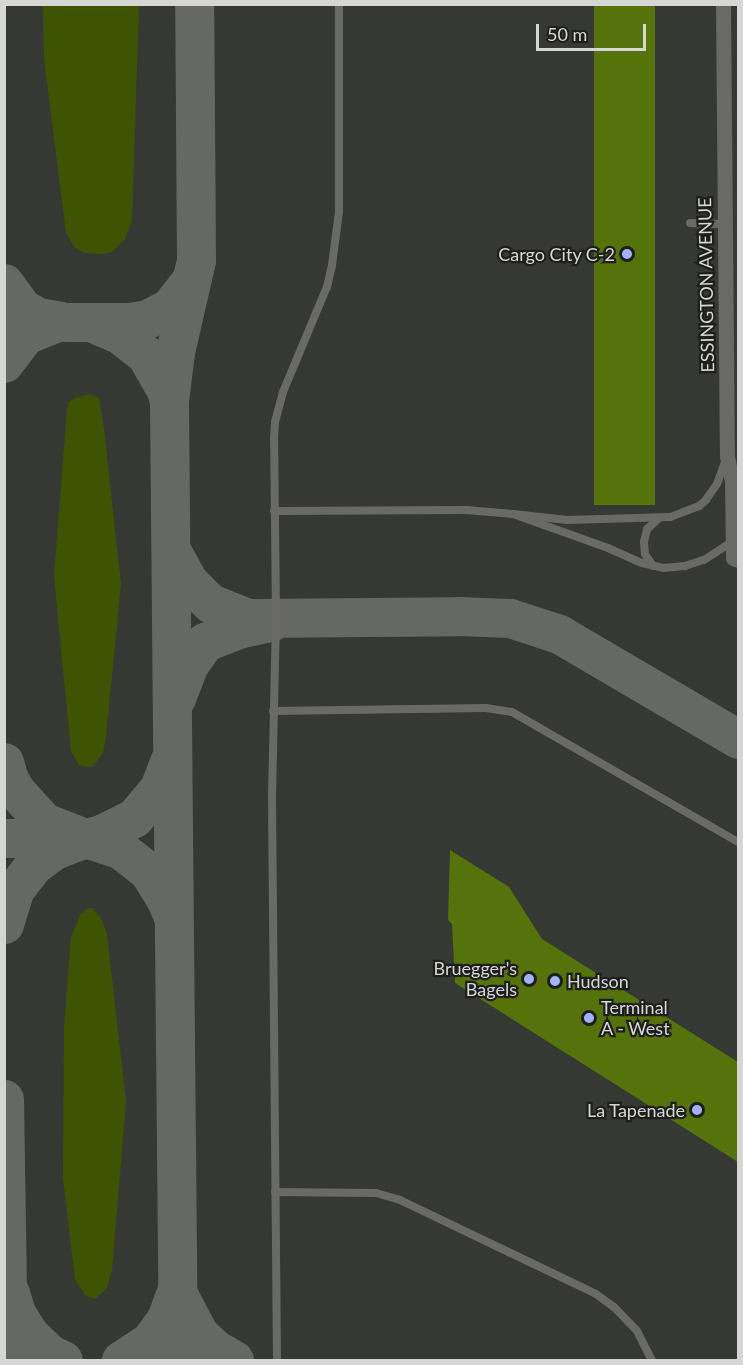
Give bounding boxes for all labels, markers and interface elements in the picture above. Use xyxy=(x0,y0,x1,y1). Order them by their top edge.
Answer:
scale bar xyxy=(539,12,648,50)
text: 50 m xyxy=(547,23,587,45)
street label: ESSINGTON AVENUE xyxy=(694,197,718,373)
place label: Cargo City C-2 xyxy=(498,243,615,265)
marker: Cargo City C-2 xyxy=(620,247,634,261)
place label: Bruegger's Bagels xyxy=(434,958,517,1000)
place label: Hudson xyxy=(567,970,629,992)
marker: Bruegger's Bagels xyxy=(522,972,536,986)
marker: Hudson xyxy=(548,974,562,988)
place label: Terminal A - West xyxy=(601,997,670,1040)
marker: Terminal A - West xyxy=(582,1011,596,1025)
place label: La Tapenade xyxy=(587,1099,685,1121)
marker: La Tapenade xyxy=(690,1103,704,1117)

